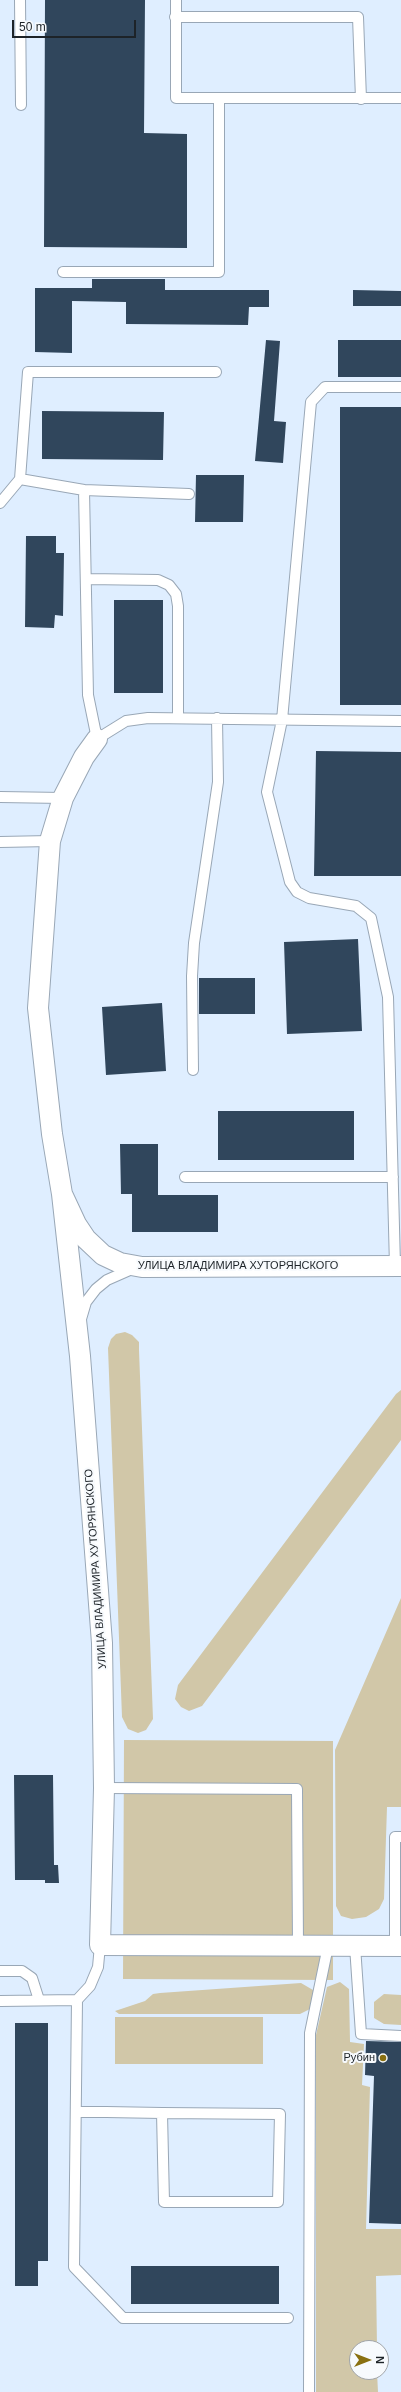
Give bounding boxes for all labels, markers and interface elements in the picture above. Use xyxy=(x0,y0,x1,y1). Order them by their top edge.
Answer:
scale bar xyxy=(14,12,138,38)
text: 50 m xyxy=(19,20,46,34)
street label: УЛИЦА ВЛАДИМИРА ХУТОРЯНСКОГО xyxy=(138,1259,338,1273)
street label: УЛИЦА ВЛАДИМИРА ХУТОРЯНСКОГО xyxy=(82,1468,110,1670)
place label: Рубин xyxy=(344,2051,375,2065)
marker: Рубин xyxy=(378,2053,388,2063)
north arrow xyxy=(349,2340,389,2380)
text: N xyxy=(374,2356,386,2364)

